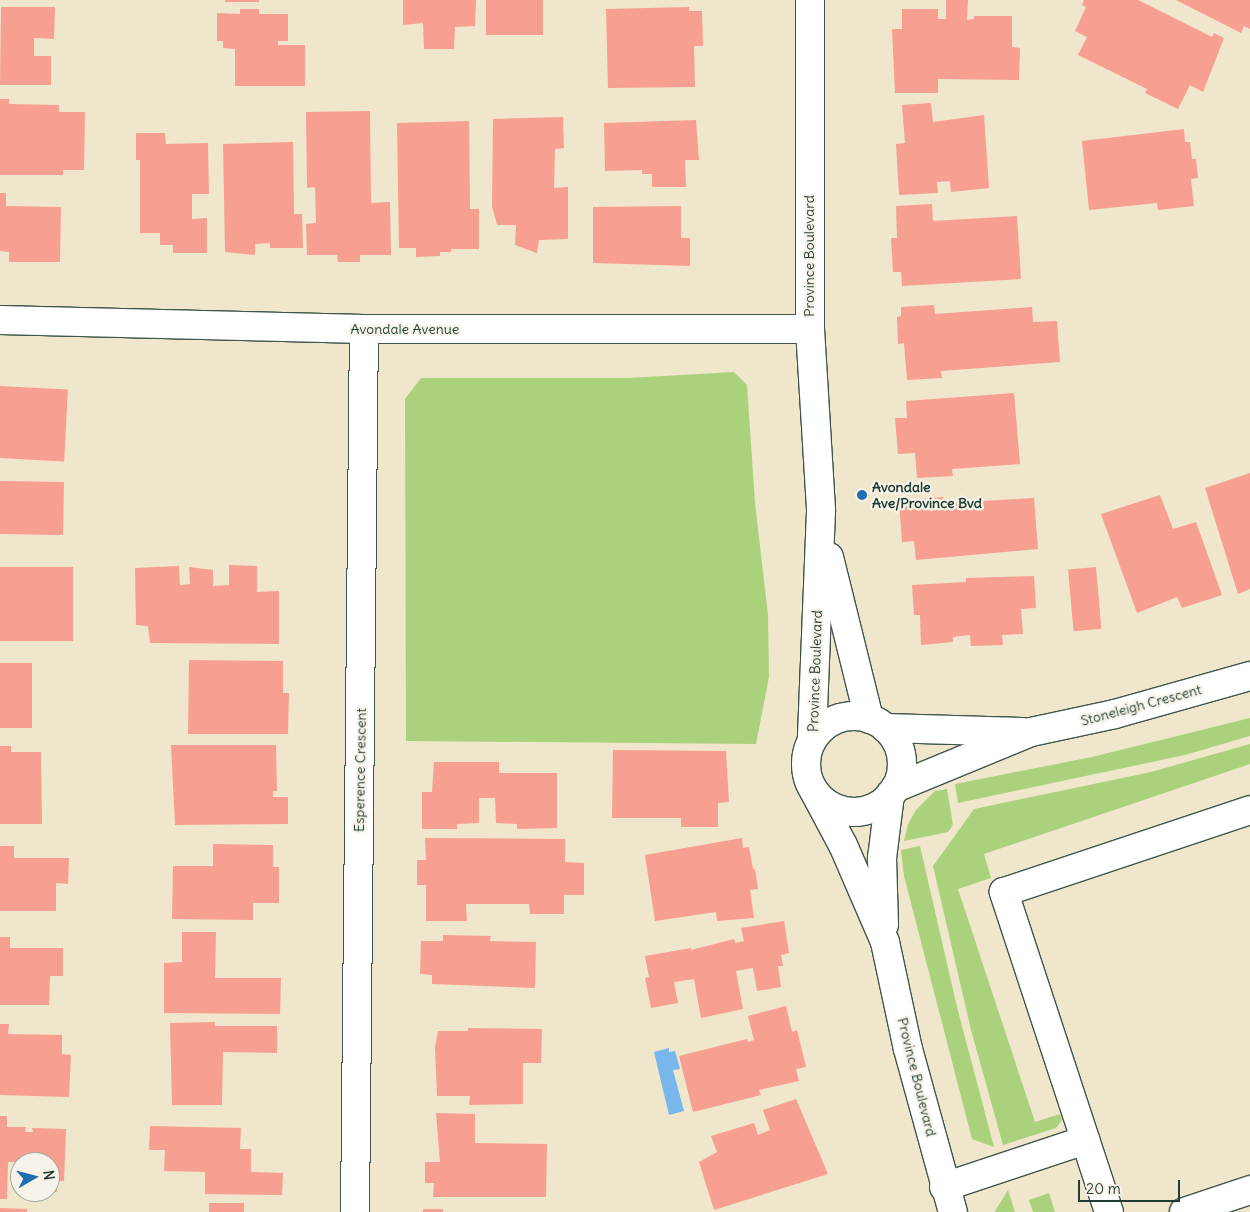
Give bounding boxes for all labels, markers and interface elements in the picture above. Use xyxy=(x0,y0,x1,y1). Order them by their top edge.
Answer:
street label: Province Boulevard xyxy=(801,195,817,317)
street label: Avondale Avenue xyxy=(351,321,459,337)
place label: Avondale Ave/Province Bvd xyxy=(872,479,982,512)
marker: Avondale Ave/Province Bvd xyxy=(856,489,868,501)
street label: Province Boulevard xyxy=(804,610,826,732)
street label: Stoneleigh Crescent xyxy=(1079,681,1203,729)
street label: Esperence Crescent xyxy=(351,708,369,832)
street label: Province Boulevard xyxy=(894,1016,940,1138)
north arrow xyxy=(10,1152,60,1202)
text: N xyxy=(39,1169,58,1181)
scale bar xyxy=(1080,1170,1182,1202)
text: 20 m xyxy=(1086,1179,1121,1198)

